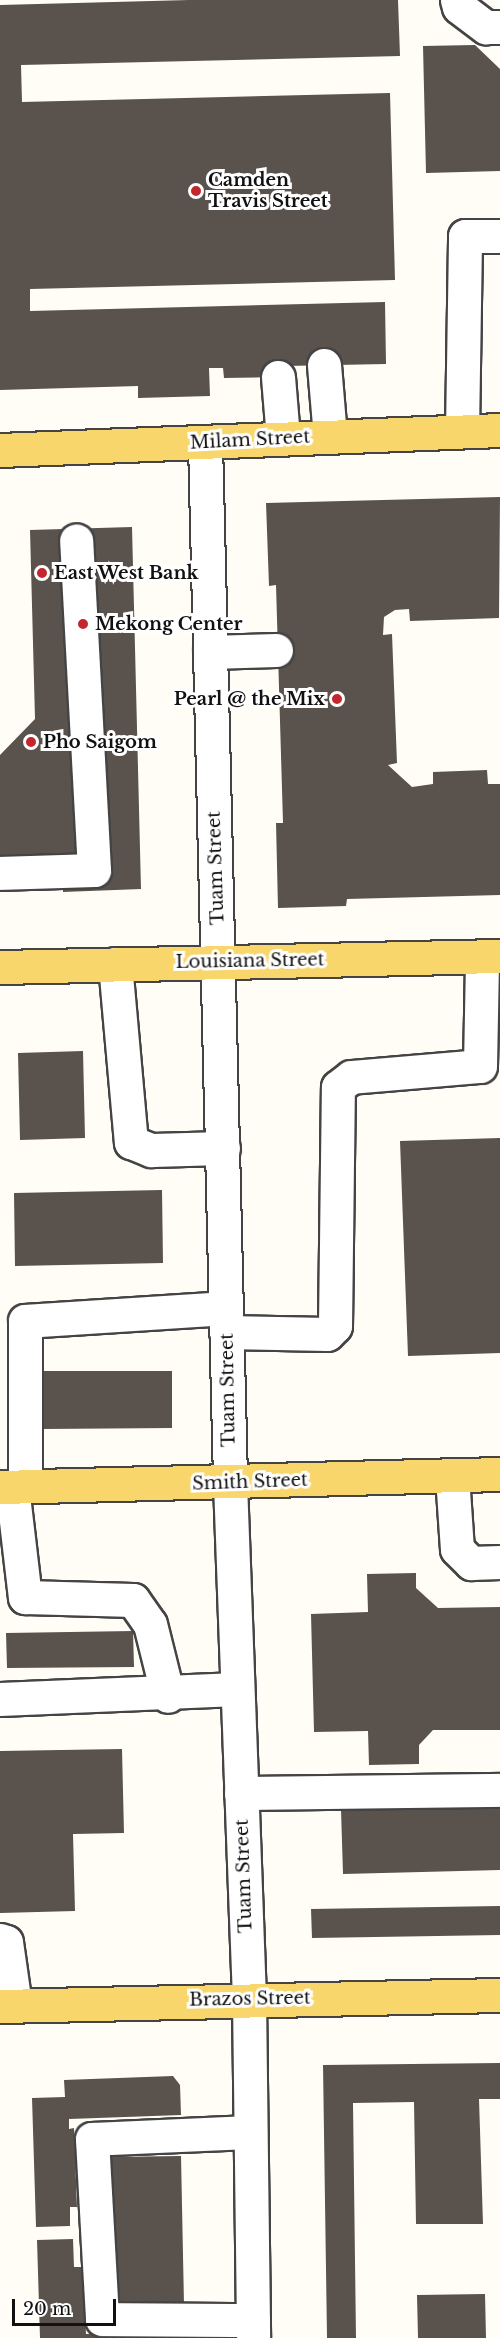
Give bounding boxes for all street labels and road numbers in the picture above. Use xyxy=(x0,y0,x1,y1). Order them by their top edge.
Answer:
street label: Milam Street xyxy=(189,426,311,454)
street label: Tuam Street xyxy=(203,811,229,925)
street label: Louisiana Street xyxy=(175,949,325,973)
street label: Tuam Street xyxy=(216,1333,240,1447)
street label: Smith Street xyxy=(192,1469,308,1495)
street label: Tuam Street xyxy=(231,1819,257,1933)
street label: Brazos Street xyxy=(189,1987,311,2011)

